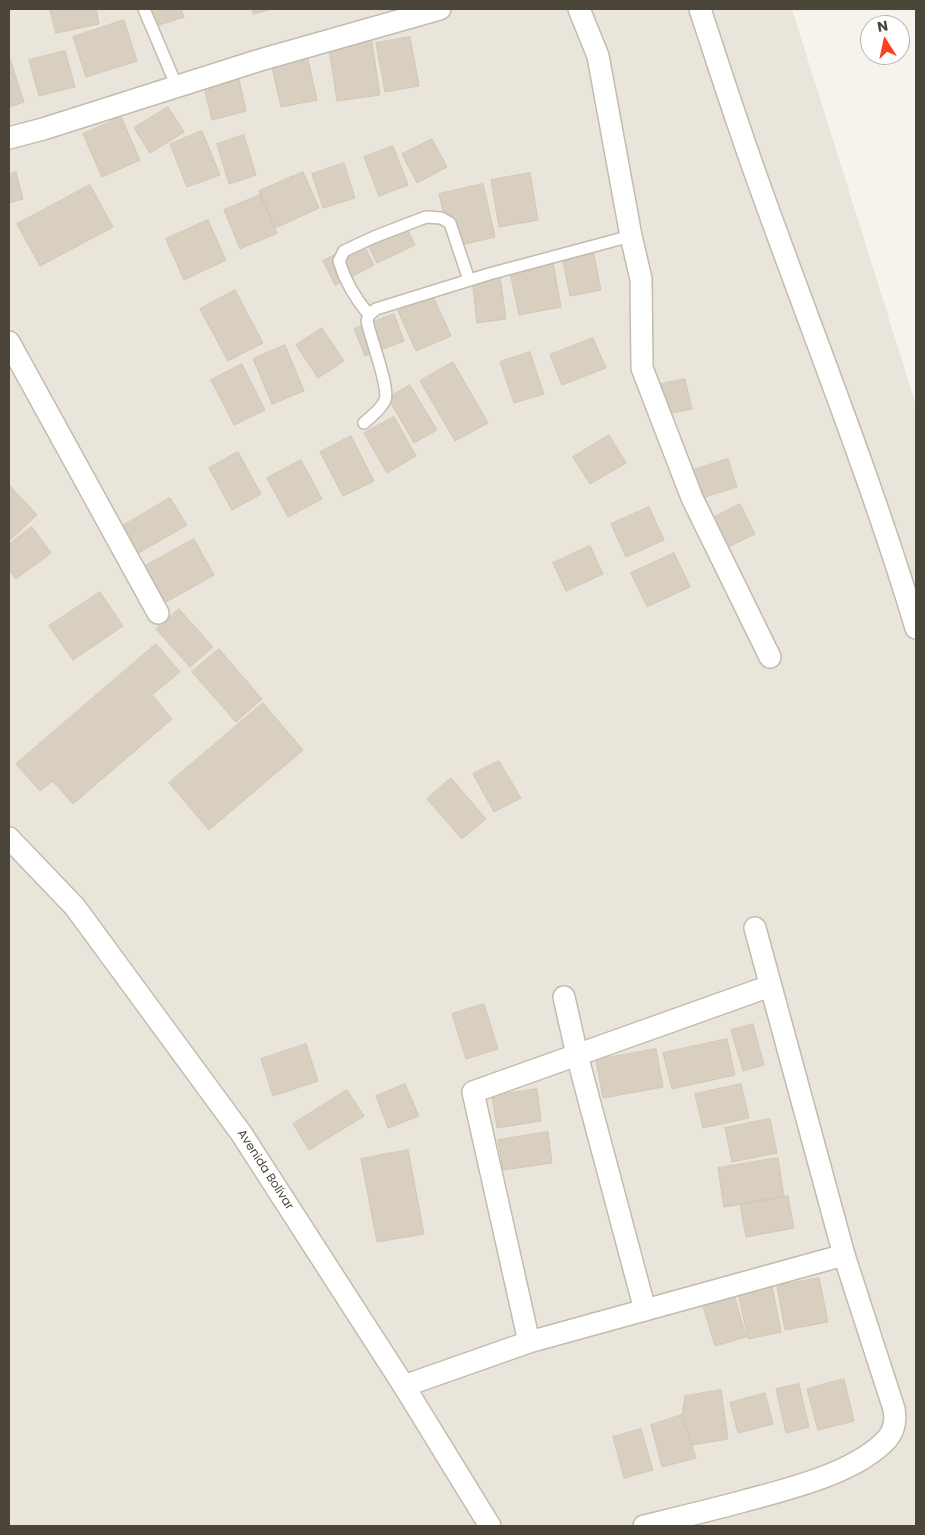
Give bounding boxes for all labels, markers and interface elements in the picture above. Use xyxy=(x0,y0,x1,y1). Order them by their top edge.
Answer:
north arrow xyxy=(860,15,910,65)
text: N xyxy=(876,15,889,37)
street label: Avenida Bolívar xyxy=(234,1127,296,1213)

